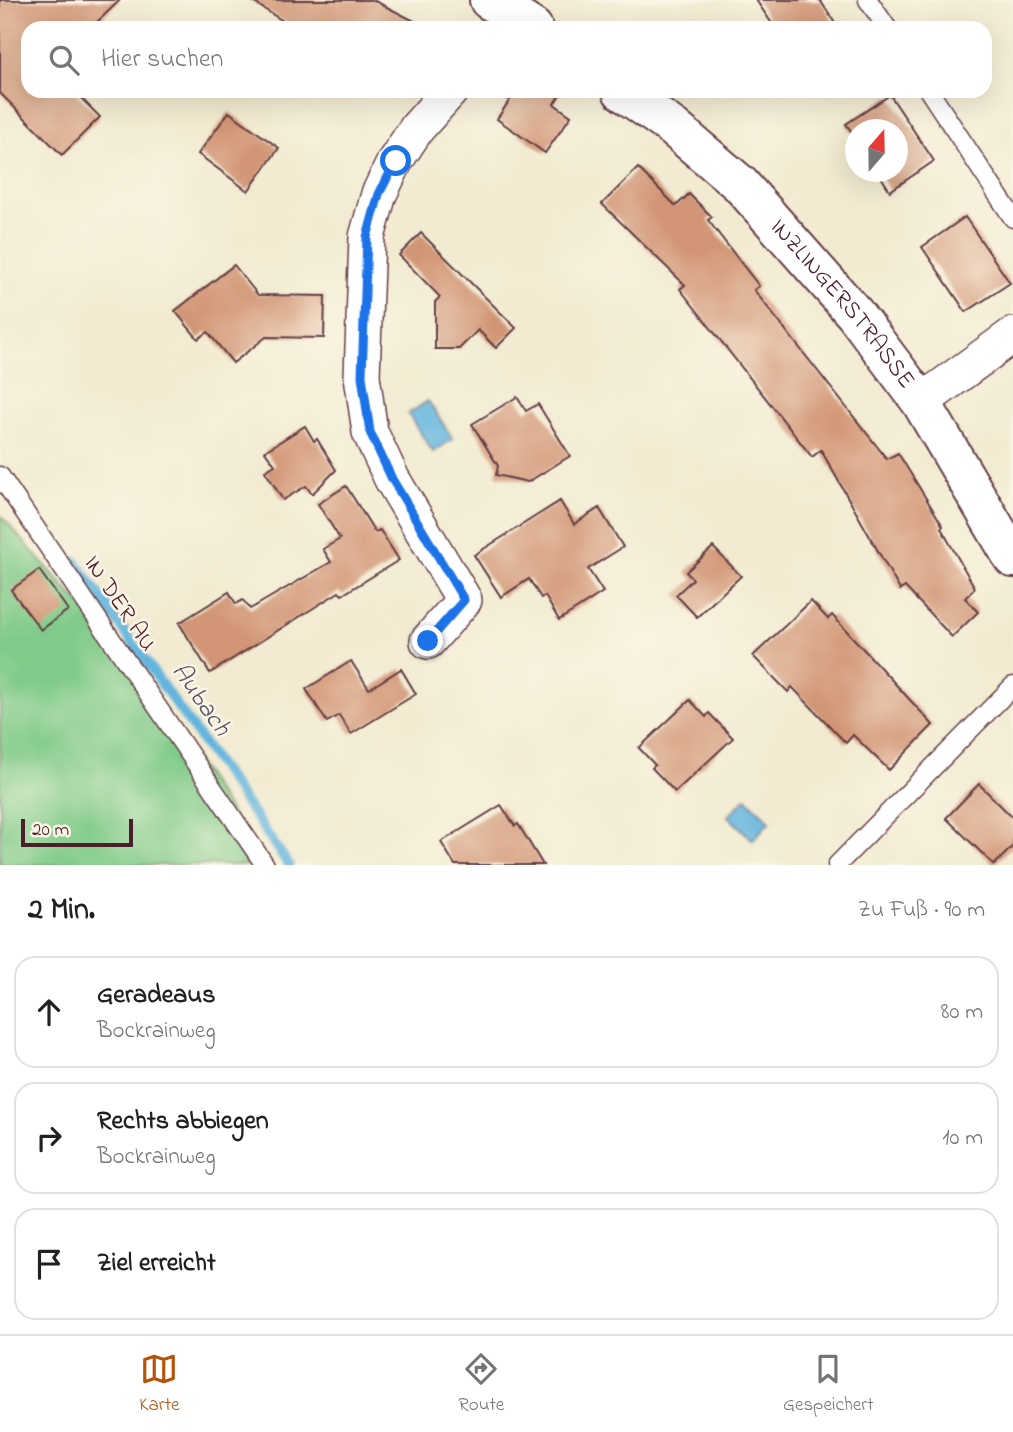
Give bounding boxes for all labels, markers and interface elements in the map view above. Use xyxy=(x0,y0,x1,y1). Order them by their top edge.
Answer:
search box xyxy=(21,21,992,98)
icon: search xyxy=(45,41,83,79)
text: Hier suchen xyxy=(101,41,223,79)
north arrow xyxy=(845,119,908,182)
route start xyxy=(380,145,411,176)
street label: INZLINGERSTRASSE xyxy=(761,211,923,396)
street label: IN DER AU xyxy=(74,549,164,659)
route end xyxy=(412,625,443,656)
water label: Aubach xyxy=(161,655,240,745)
scale bar xyxy=(21,816,133,848)
text: 20 m xyxy=(32,817,69,844)
text: 2 Min. xyxy=(28,889,95,933)
text: Zu Fuß · 90 m xyxy=(858,894,985,927)
text: Geradeaus xyxy=(97,977,215,1015)
icon: ahead xyxy=(30,993,68,1031)
text: 80 m xyxy=(941,996,983,1029)
text: Bockrainweg xyxy=(97,1015,216,1048)
text: Rechts abbiegen xyxy=(97,1103,269,1141)
icon: right xyxy=(30,1119,68,1157)
text: 10 m xyxy=(942,1122,983,1155)
text: Bockrainweg xyxy=(97,1141,216,1174)
icon: arrive xyxy=(30,1245,68,1283)
text: Ziel erreicht xyxy=(97,1245,216,1283)
tab: Karte xyxy=(139,1350,180,1419)
tab: Route xyxy=(458,1350,504,1419)
tab: Gespeichert xyxy=(783,1350,874,1419)

